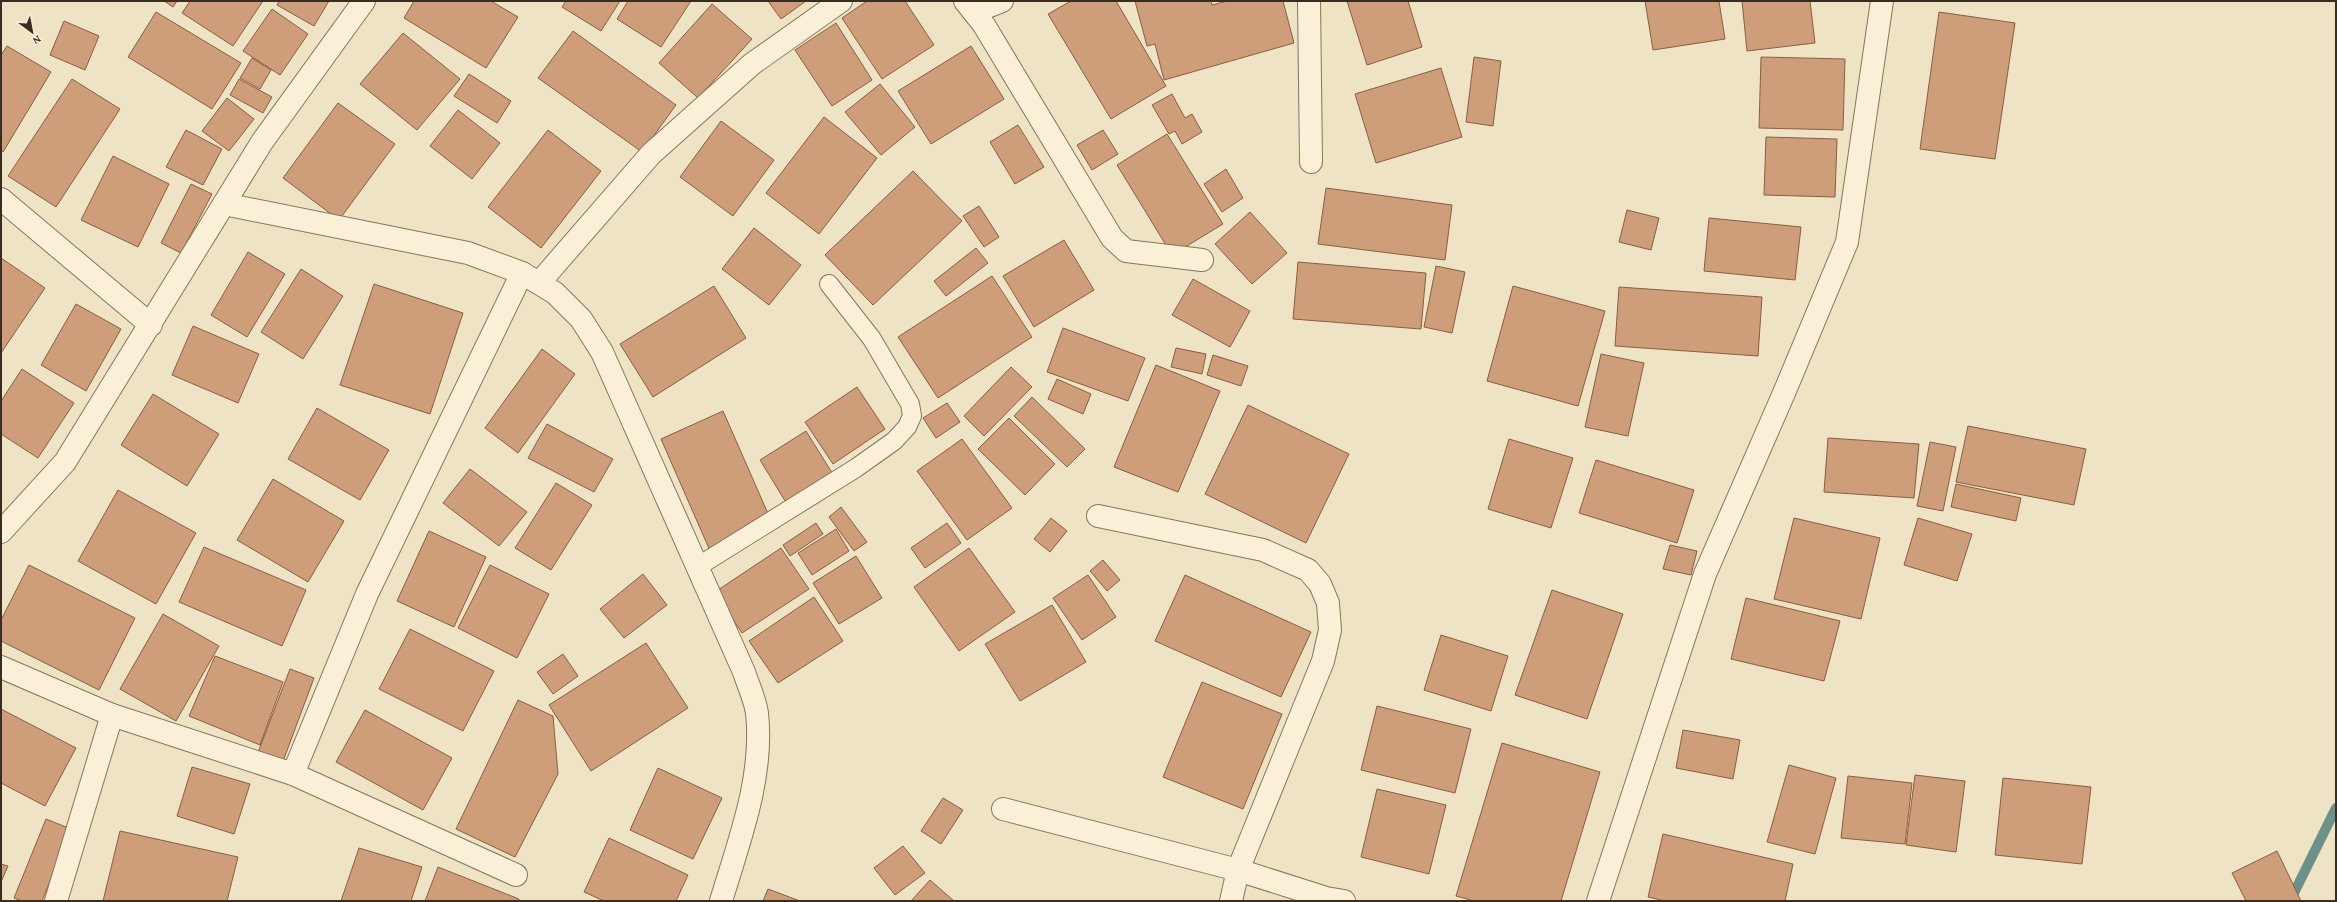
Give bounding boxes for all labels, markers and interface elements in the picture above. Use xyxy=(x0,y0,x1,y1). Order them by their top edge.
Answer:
north arrow xyxy=(12,12,52,52)
text: N xyxy=(31,33,44,48)

